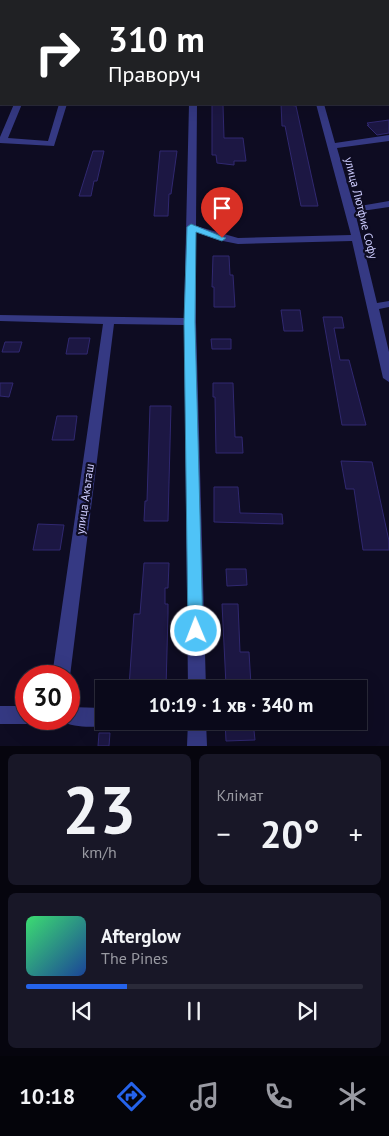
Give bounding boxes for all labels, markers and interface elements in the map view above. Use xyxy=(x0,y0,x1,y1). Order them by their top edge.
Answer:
text: 310 m xyxy=(108,16,205,62)
icon: right xyxy=(25,20,90,85)
text: Праворуч xyxy=(108,60,201,88)
street label: улица Лютфие Софу xyxy=(342,155,382,261)
pin xyxy=(201,187,243,238)
icon: arrive xyxy=(208,194,236,222)
street label: улица Акъташ xyxy=(72,463,97,535)
position arrow xyxy=(169,604,221,656)
speed limit sign: 30 xyxy=(15,665,80,730)
text: 10:19 · 1 хв · 340 m xyxy=(149,693,313,717)
text: 23 xyxy=(62,767,136,851)
text: Клімат xyxy=(217,785,263,805)
text: 20° xyxy=(260,809,320,858)
text: − xyxy=(217,815,231,852)
text: + xyxy=(349,815,363,852)
text: km/h xyxy=(82,842,117,862)
text: Afterglow xyxy=(101,924,181,948)
text: The Pines xyxy=(101,948,168,968)
icon: previous xyxy=(68,997,96,1025)
icon: pause xyxy=(180,997,208,1025)
icon: next xyxy=(293,997,321,1025)
icon: directions xyxy=(114,1079,149,1114)
icon: music xyxy=(187,1079,222,1114)
icon: phone xyxy=(261,1079,296,1114)
icon: climate xyxy=(335,1079,370,1114)
text: 10:18 xyxy=(19,1082,75,1110)

